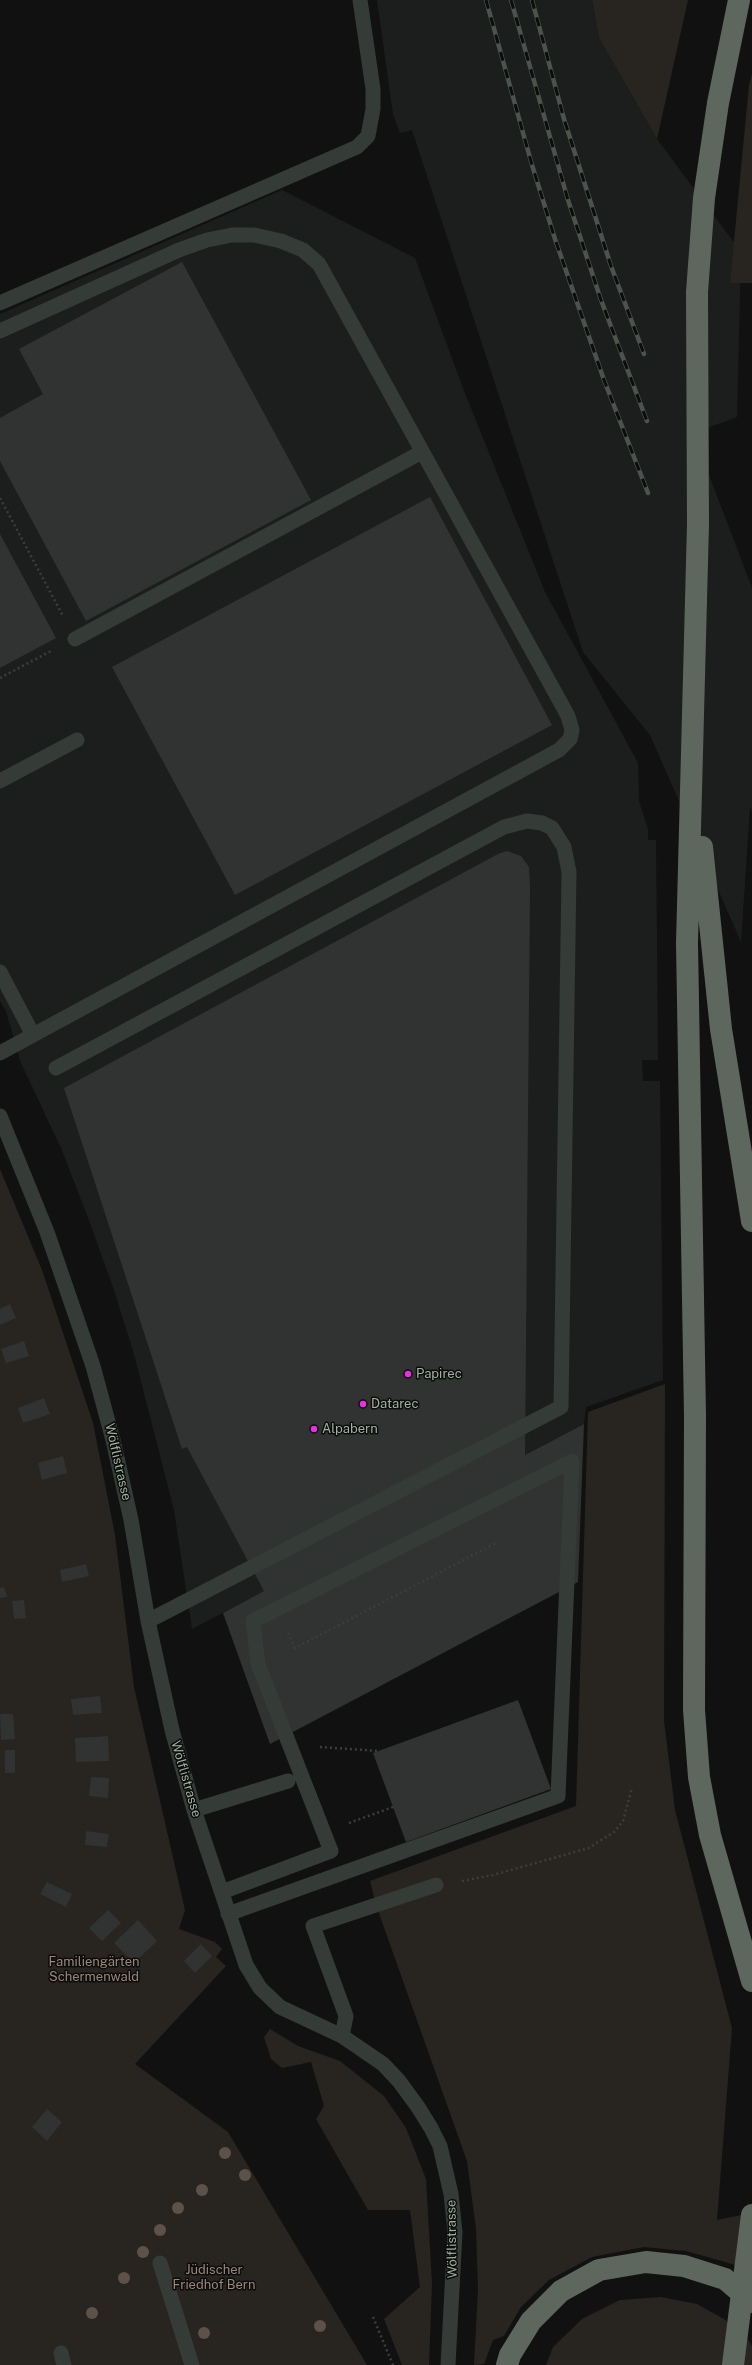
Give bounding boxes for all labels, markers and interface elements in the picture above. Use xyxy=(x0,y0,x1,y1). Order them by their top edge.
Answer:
place label: Papirec xyxy=(416,1366,462,1382)
marker: Papirec xyxy=(403,1369,413,1379)
place label: Datarec xyxy=(371,1396,419,1412)
marker: Datarec xyxy=(358,1399,368,1409)
place label: Alpabern xyxy=(322,1421,378,1437)
street label: Wölflistrasse xyxy=(102,1422,134,1502)
marker: Alpabern xyxy=(309,1424,319,1434)
street label: Wölflistrasse xyxy=(168,1739,204,1819)
park label: Familiengärten Schermenwald xyxy=(48,1954,140,1985)
street label: Wölflistrasse xyxy=(444,2199,460,2279)
park label: Jüdischer Friedhof Bern xyxy=(173,2262,255,2293)

